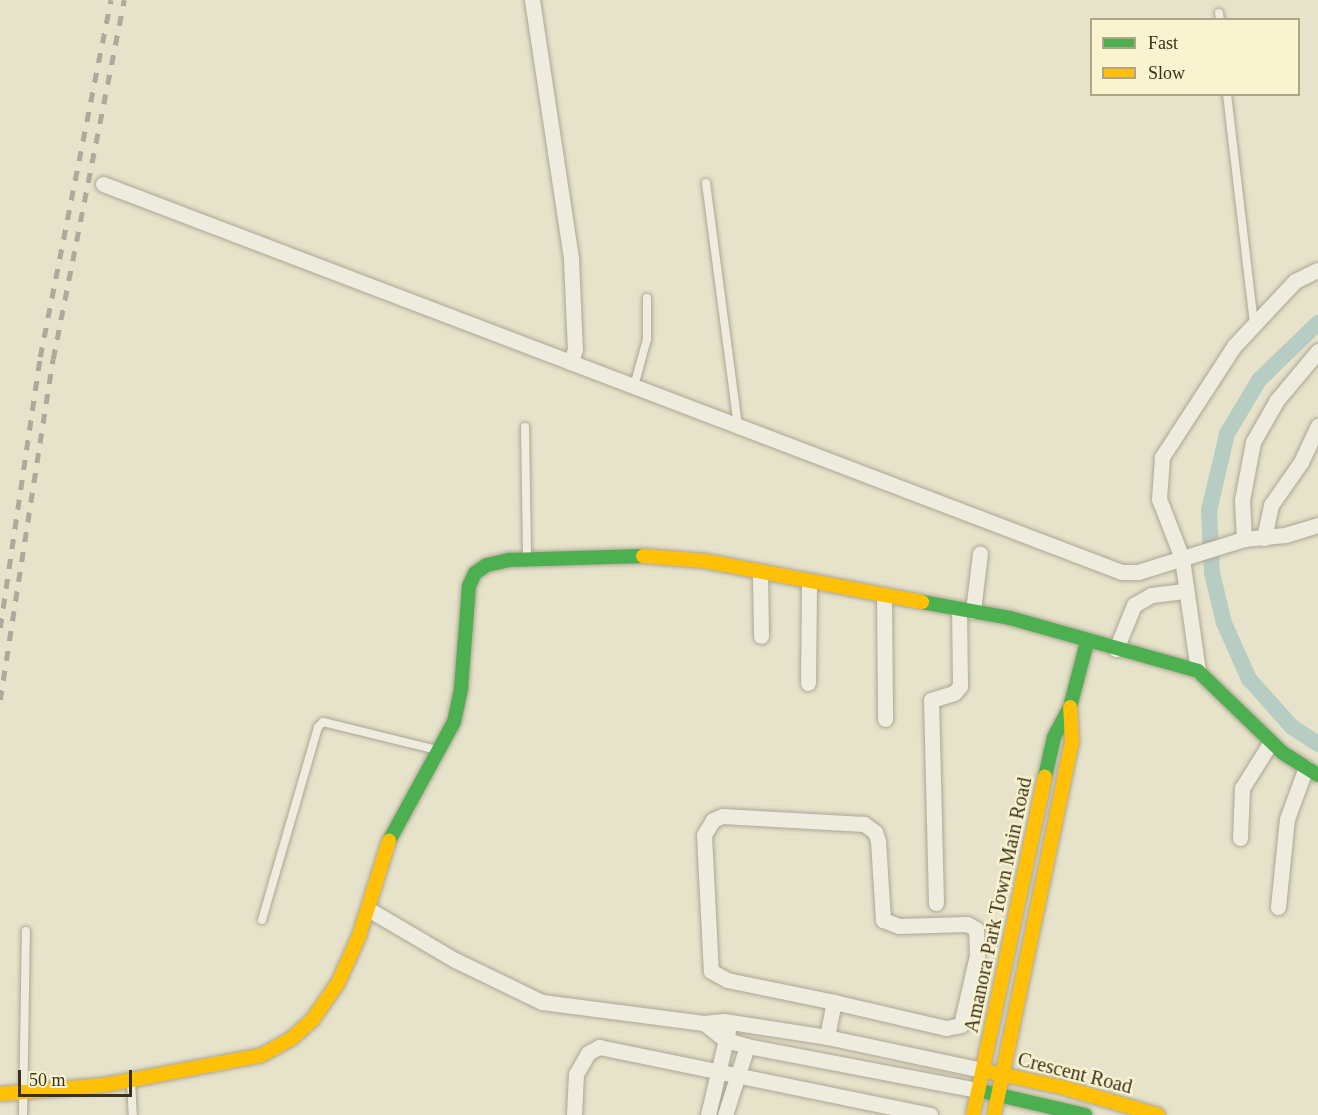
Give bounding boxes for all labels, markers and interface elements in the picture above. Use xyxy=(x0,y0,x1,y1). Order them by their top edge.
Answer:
legend xyxy=(1090,18,1300,96)
text: Fast xyxy=(1148,33,1178,53)
text: Slow xyxy=(1148,63,1185,83)
street label: Amanora Park Town Main Road xyxy=(959,775,1037,1035)
street label: Crescent Road xyxy=(1015,1047,1135,1099)
scale bar xyxy=(21,1058,135,1096)
text: 50 m xyxy=(29,1070,66,1090)

